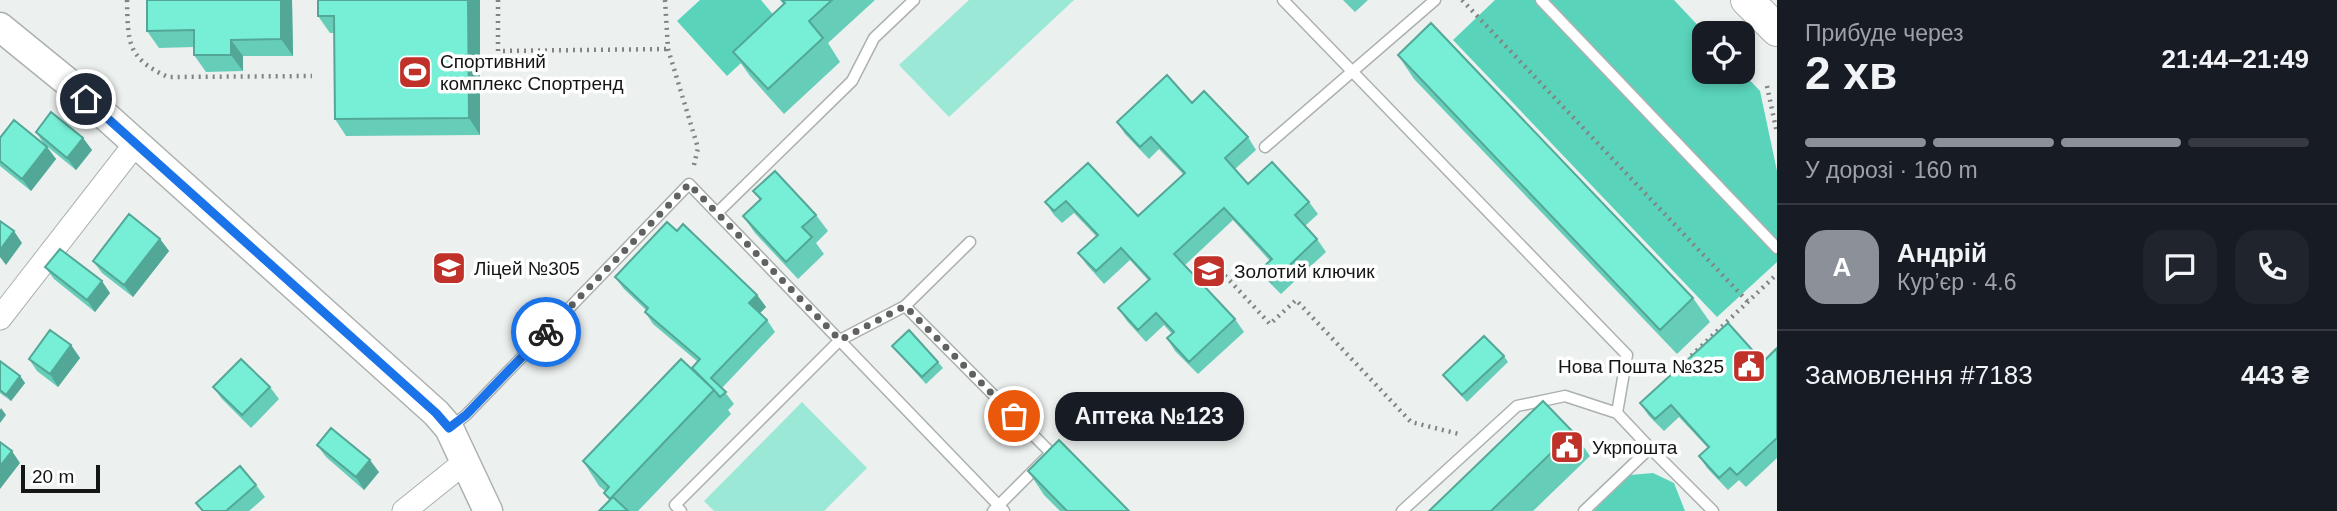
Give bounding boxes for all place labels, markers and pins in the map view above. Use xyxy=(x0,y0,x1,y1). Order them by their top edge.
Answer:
place label: Спортивний комплекс Спортренд xyxy=(440,51,624,94)
sports icon: Спортивний комплекс Спортренд xyxy=(396,53,434,91)
pin xyxy=(56,69,116,129)
school or university icon: Ліцей №305 xyxy=(430,249,468,287)
school or university icon: Золотий ключик xyxy=(1190,252,1228,290)
place label: Ліцей №305 xyxy=(474,258,580,279)
place label: Золотий ключик xyxy=(1234,261,1375,282)
public building icon: Нова Пошта №325 xyxy=(1730,347,1768,385)
place label: Нова Пошта №325 xyxy=(1558,356,1724,377)
pin xyxy=(984,386,1044,446)
callout: Аптека №123 xyxy=(1056,392,1245,440)
public building icon: Укрпошта xyxy=(1548,428,1586,466)
place label: Укрпошта xyxy=(1592,437,1678,458)

